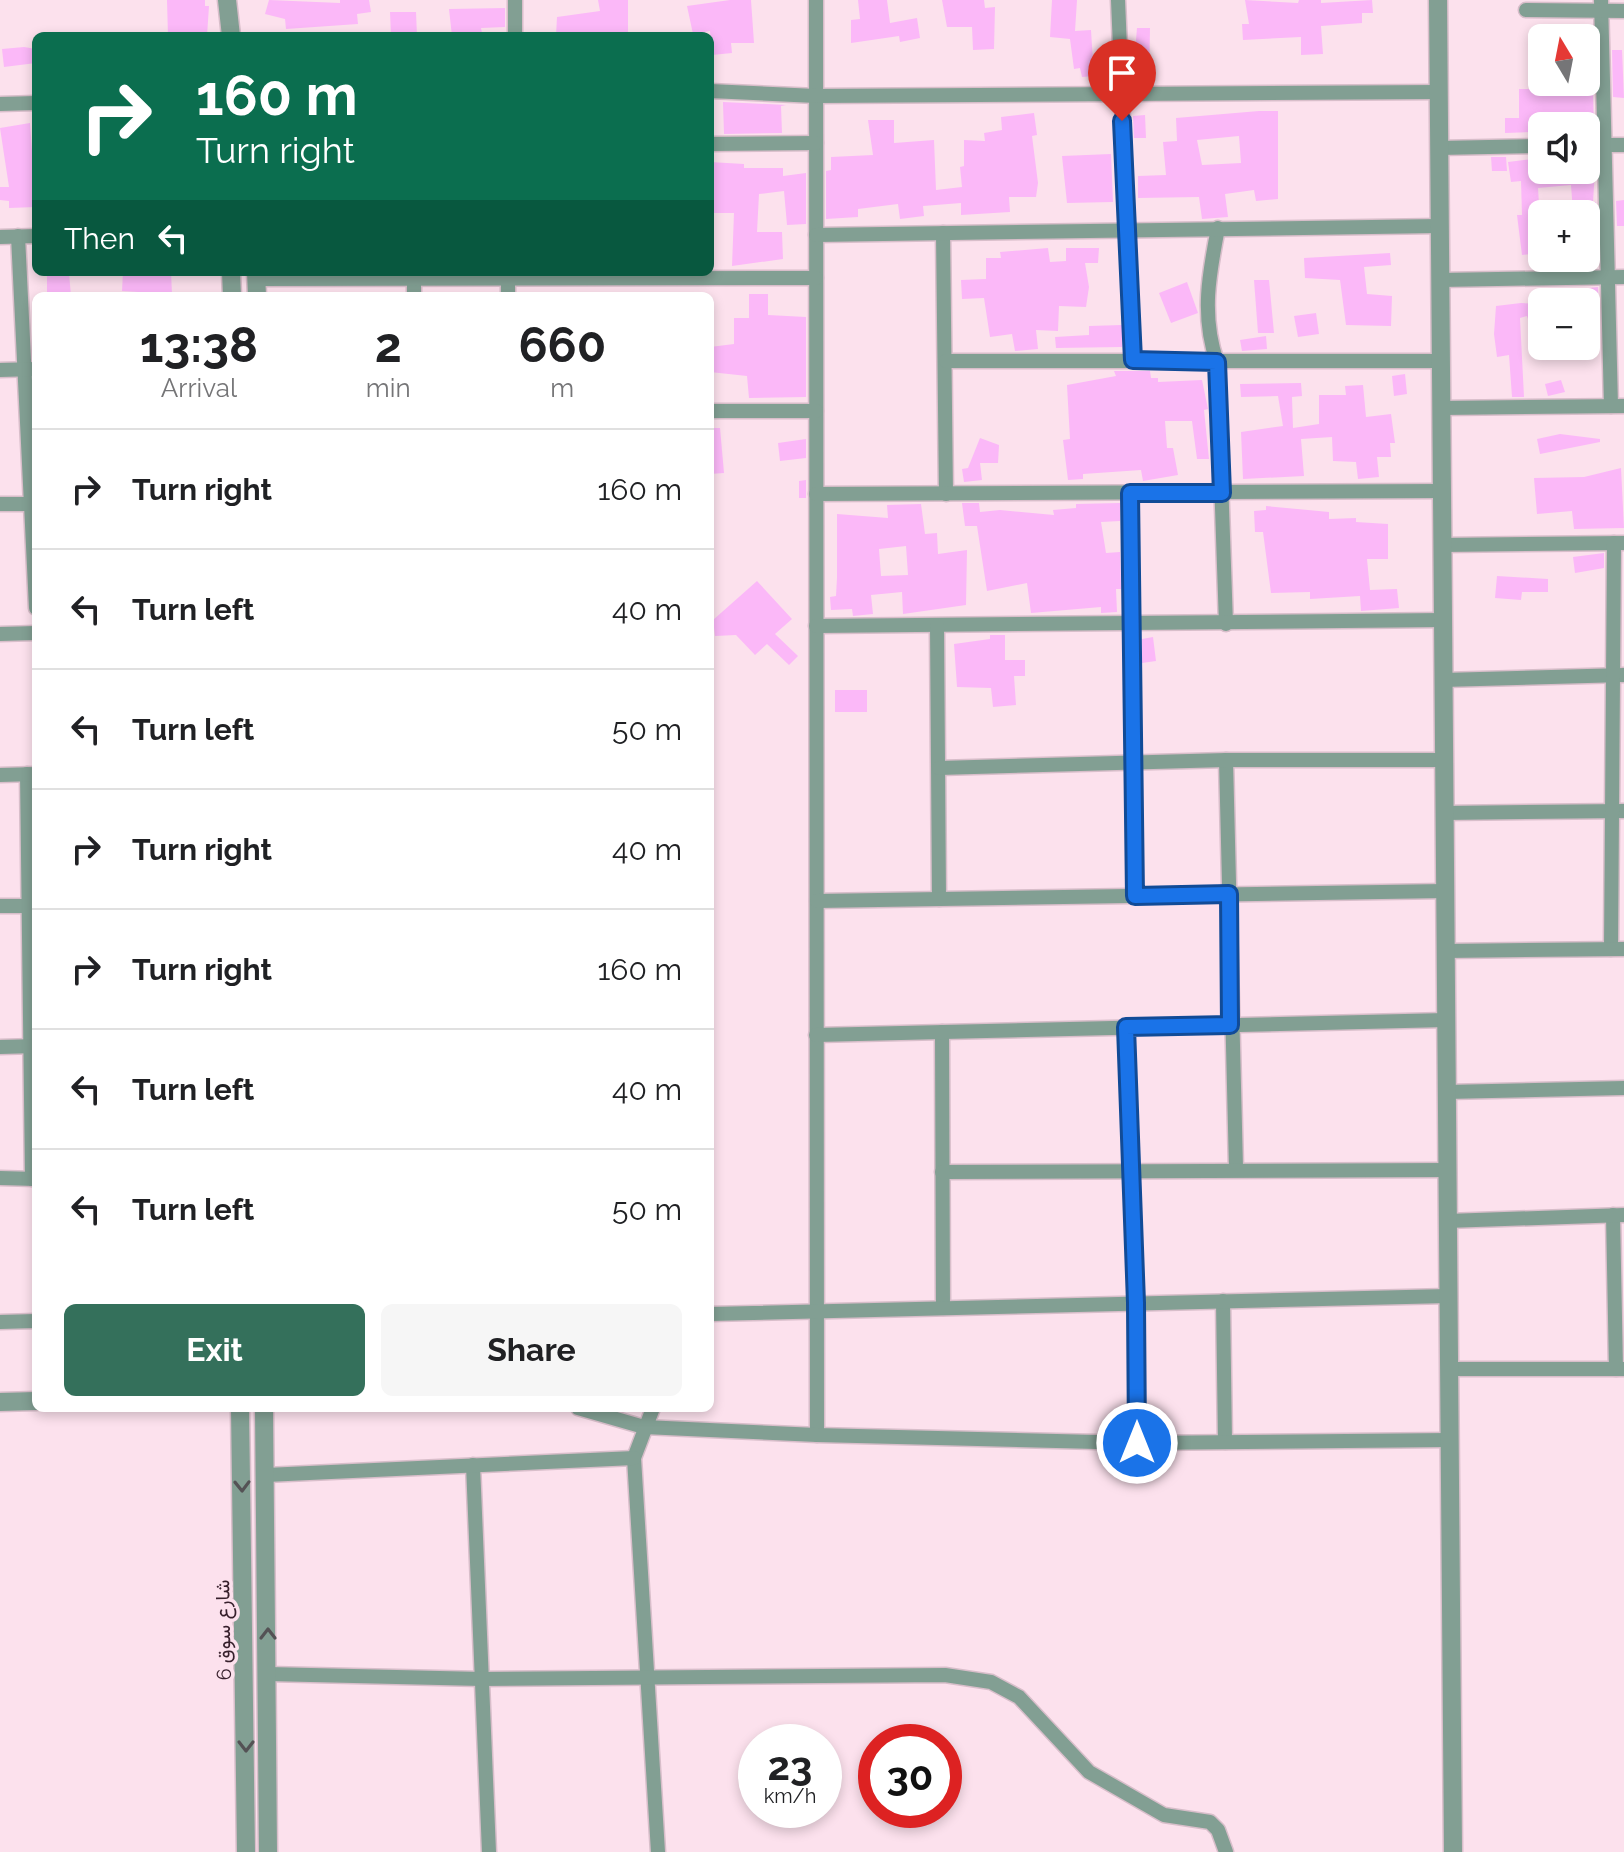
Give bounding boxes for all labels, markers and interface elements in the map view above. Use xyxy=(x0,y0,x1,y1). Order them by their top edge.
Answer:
north arrow xyxy=(1528,24,1600,96)
map controls xyxy=(1528,24,1600,360)
pin xyxy=(1088,39,1156,121)
icon: arrive xyxy=(1100,51,1144,95)
text: 160 m xyxy=(196,62,358,128)
icon: right xyxy=(64,64,168,168)
button: sound xyxy=(1528,112,1600,184)
text: Turn right xyxy=(196,129,355,171)
button: + xyxy=(1528,200,1600,272)
icon: left xyxy=(151,216,195,260)
text: Then xyxy=(64,221,135,256)
button: − xyxy=(1528,288,1600,360)
text: 13:38 xyxy=(140,317,258,373)
text: 2 xyxy=(375,317,402,373)
text: 660 xyxy=(518,317,606,373)
text: Arrival xyxy=(161,373,237,403)
text: min xyxy=(366,373,411,403)
text: m xyxy=(550,373,574,403)
icon: right xyxy=(64,467,108,511)
text: Turn right xyxy=(132,472,272,507)
text: 160 m xyxy=(597,472,682,507)
icon: left xyxy=(64,587,108,631)
text: Turn left xyxy=(132,592,254,627)
text: 40 m xyxy=(612,592,682,627)
icon: left xyxy=(64,707,108,751)
text: Turn left xyxy=(132,712,254,747)
text: 50 m xyxy=(612,712,682,747)
icon: right xyxy=(64,827,108,871)
text: Turn right xyxy=(132,832,272,867)
text: 40 m xyxy=(612,832,682,867)
icon: right xyxy=(64,947,108,991)
text: Turn right xyxy=(132,952,272,987)
text: 160 m xyxy=(597,952,682,987)
icon: left xyxy=(64,1067,108,1111)
text: Turn left xyxy=(132,1072,254,1107)
text: 40 m xyxy=(612,1072,682,1107)
icon: left xyxy=(64,1187,108,1231)
text: Turn left xyxy=(132,1192,254,1227)
text: 50 m xyxy=(612,1192,682,1227)
button: Exit xyxy=(64,1304,365,1396)
button: Share xyxy=(381,1304,682,1396)
position arrow xyxy=(1095,1401,1179,1485)
one-way arrow xyxy=(233,1480,251,1493)
street label: شارع سوق 6 xyxy=(210,1579,238,1681)
one-way arrow xyxy=(259,1627,277,1640)
speed limit sign: 30 xyxy=(858,1724,962,1828)
one-way arrow xyxy=(237,1740,254,1753)
text: 23 xyxy=(768,1742,812,1789)
text: km/h xyxy=(764,1784,816,1808)

